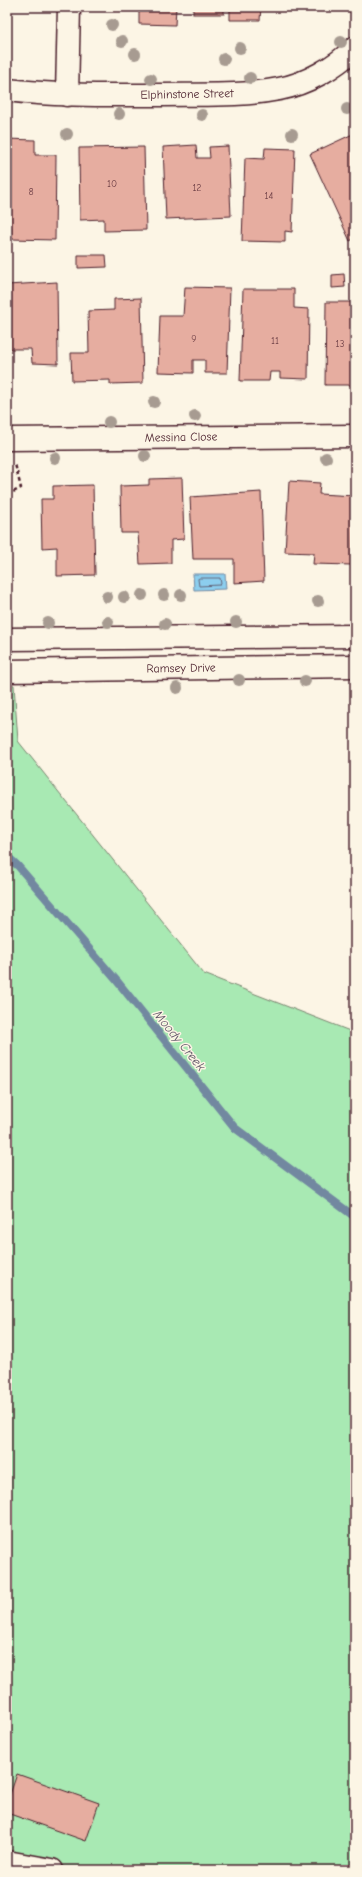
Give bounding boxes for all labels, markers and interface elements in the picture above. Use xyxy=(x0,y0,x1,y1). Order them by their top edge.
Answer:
street label: Elphinstone Street xyxy=(140,86,234,102)
house number: 10 xyxy=(107,178,117,190)
house number: 12 xyxy=(192,182,202,194)
house number: 8 xyxy=(28,186,34,198)
house number: 14 xyxy=(265,190,274,202)
house number: 9 xyxy=(191,333,197,345)
house number: 11 xyxy=(271,335,279,347)
house number: 13 xyxy=(335,338,345,350)
street label: Messina Close xyxy=(144,429,218,445)
street label: Ramsey Drive xyxy=(146,660,216,676)
water label: Moody Creek xyxy=(150,1006,209,1074)

